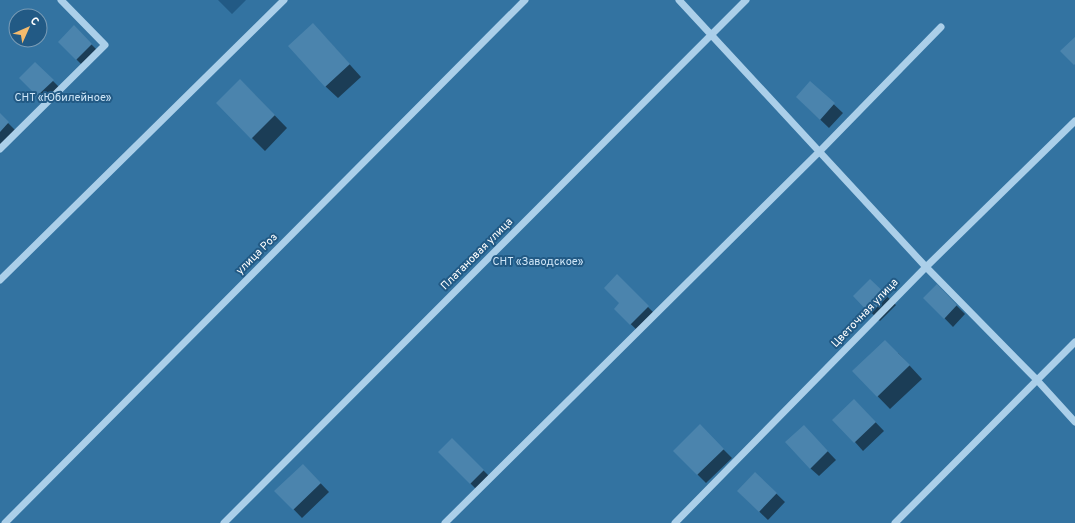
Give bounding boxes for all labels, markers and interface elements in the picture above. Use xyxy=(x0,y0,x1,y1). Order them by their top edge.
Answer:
north arrow xyxy=(8,8,48,48)
text: С xyxy=(27,14,42,29)
park label: СНТ «Юбилейное» xyxy=(15,91,112,105)
street label: Платановая улица xyxy=(438,215,516,293)
street label: улица Роз xyxy=(233,230,281,278)
park label: СНТ «Заводское» xyxy=(493,255,584,269)
street label: Цветочная улица xyxy=(828,275,902,350)

